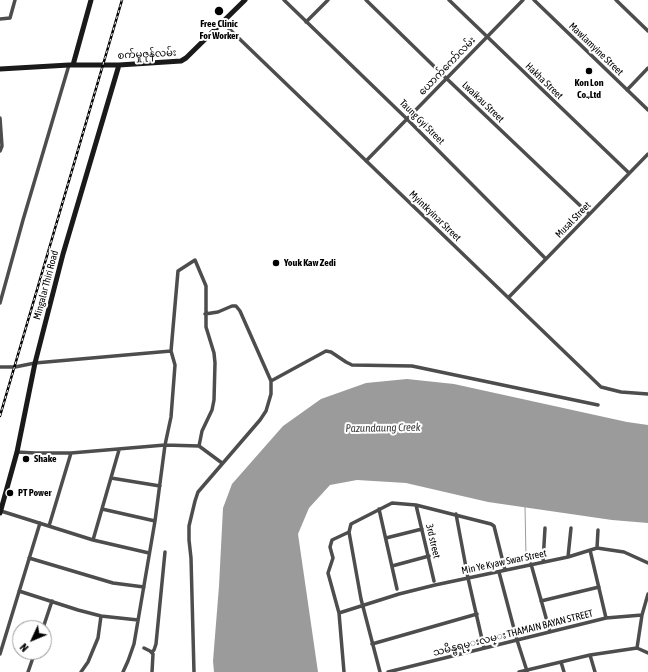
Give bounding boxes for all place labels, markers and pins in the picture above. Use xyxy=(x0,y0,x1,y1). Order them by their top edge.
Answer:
marker: Free Clinic For Worker xyxy=(213,5,225,17)
place label: Free Clinic For Worker xyxy=(199,18,239,42)
marker: Kon Lon Co.,Ltd xyxy=(584,66,594,76)
place label: Kon Lon Co.,Ltd xyxy=(574,77,604,100)
place label: Youk Kaw Zedi xyxy=(284,257,336,269)
marker: Youk Kaw Zedi xyxy=(271,258,281,268)
place label: Shake xyxy=(34,453,56,465)
marker: Shake xyxy=(21,454,31,464)
place label: PT Power xyxy=(18,487,51,499)
marker: PT Power xyxy=(5,488,15,498)

